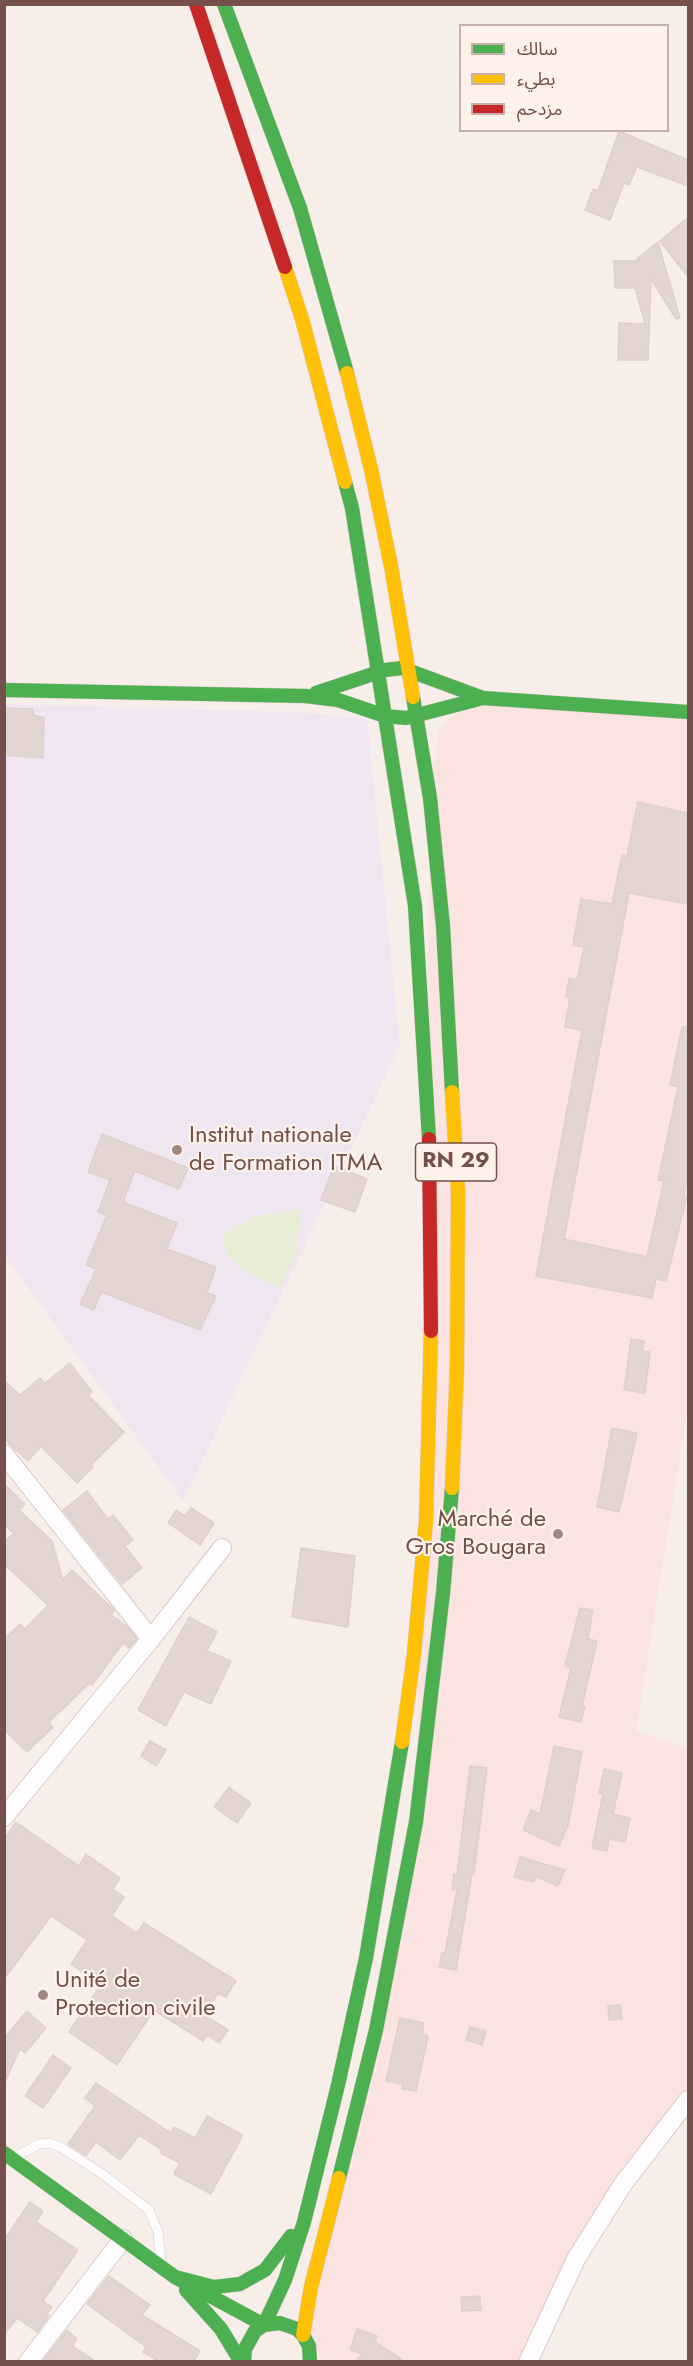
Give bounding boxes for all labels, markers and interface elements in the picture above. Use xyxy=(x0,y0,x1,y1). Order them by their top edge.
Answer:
legend xyxy=(459,24,669,132)
text: سالك xyxy=(517,36,558,62)
text: بطيء xyxy=(517,66,555,92)
text: مزدحم xyxy=(517,96,562,122)
place label: Institut nationale de Formation ITMA xyxy=(189,1122,382,1178)
marker: Institut nationale de Formation ITMA xyxy=(170,1143,184,1157)
road number: RN 29 xyxy=(416,1143,496,1181)
place label: Marché de Gros Bougara xyxy=(405,1506,546,1562)
marker: Marché de Gros Bougara xyxy=(551,1527,565,1541)
place label: Unité de Protection civile xyxy=(55,1967,216,2023)
marker: Unité de Protection civile xyxy=(36,1988,50,2002)

